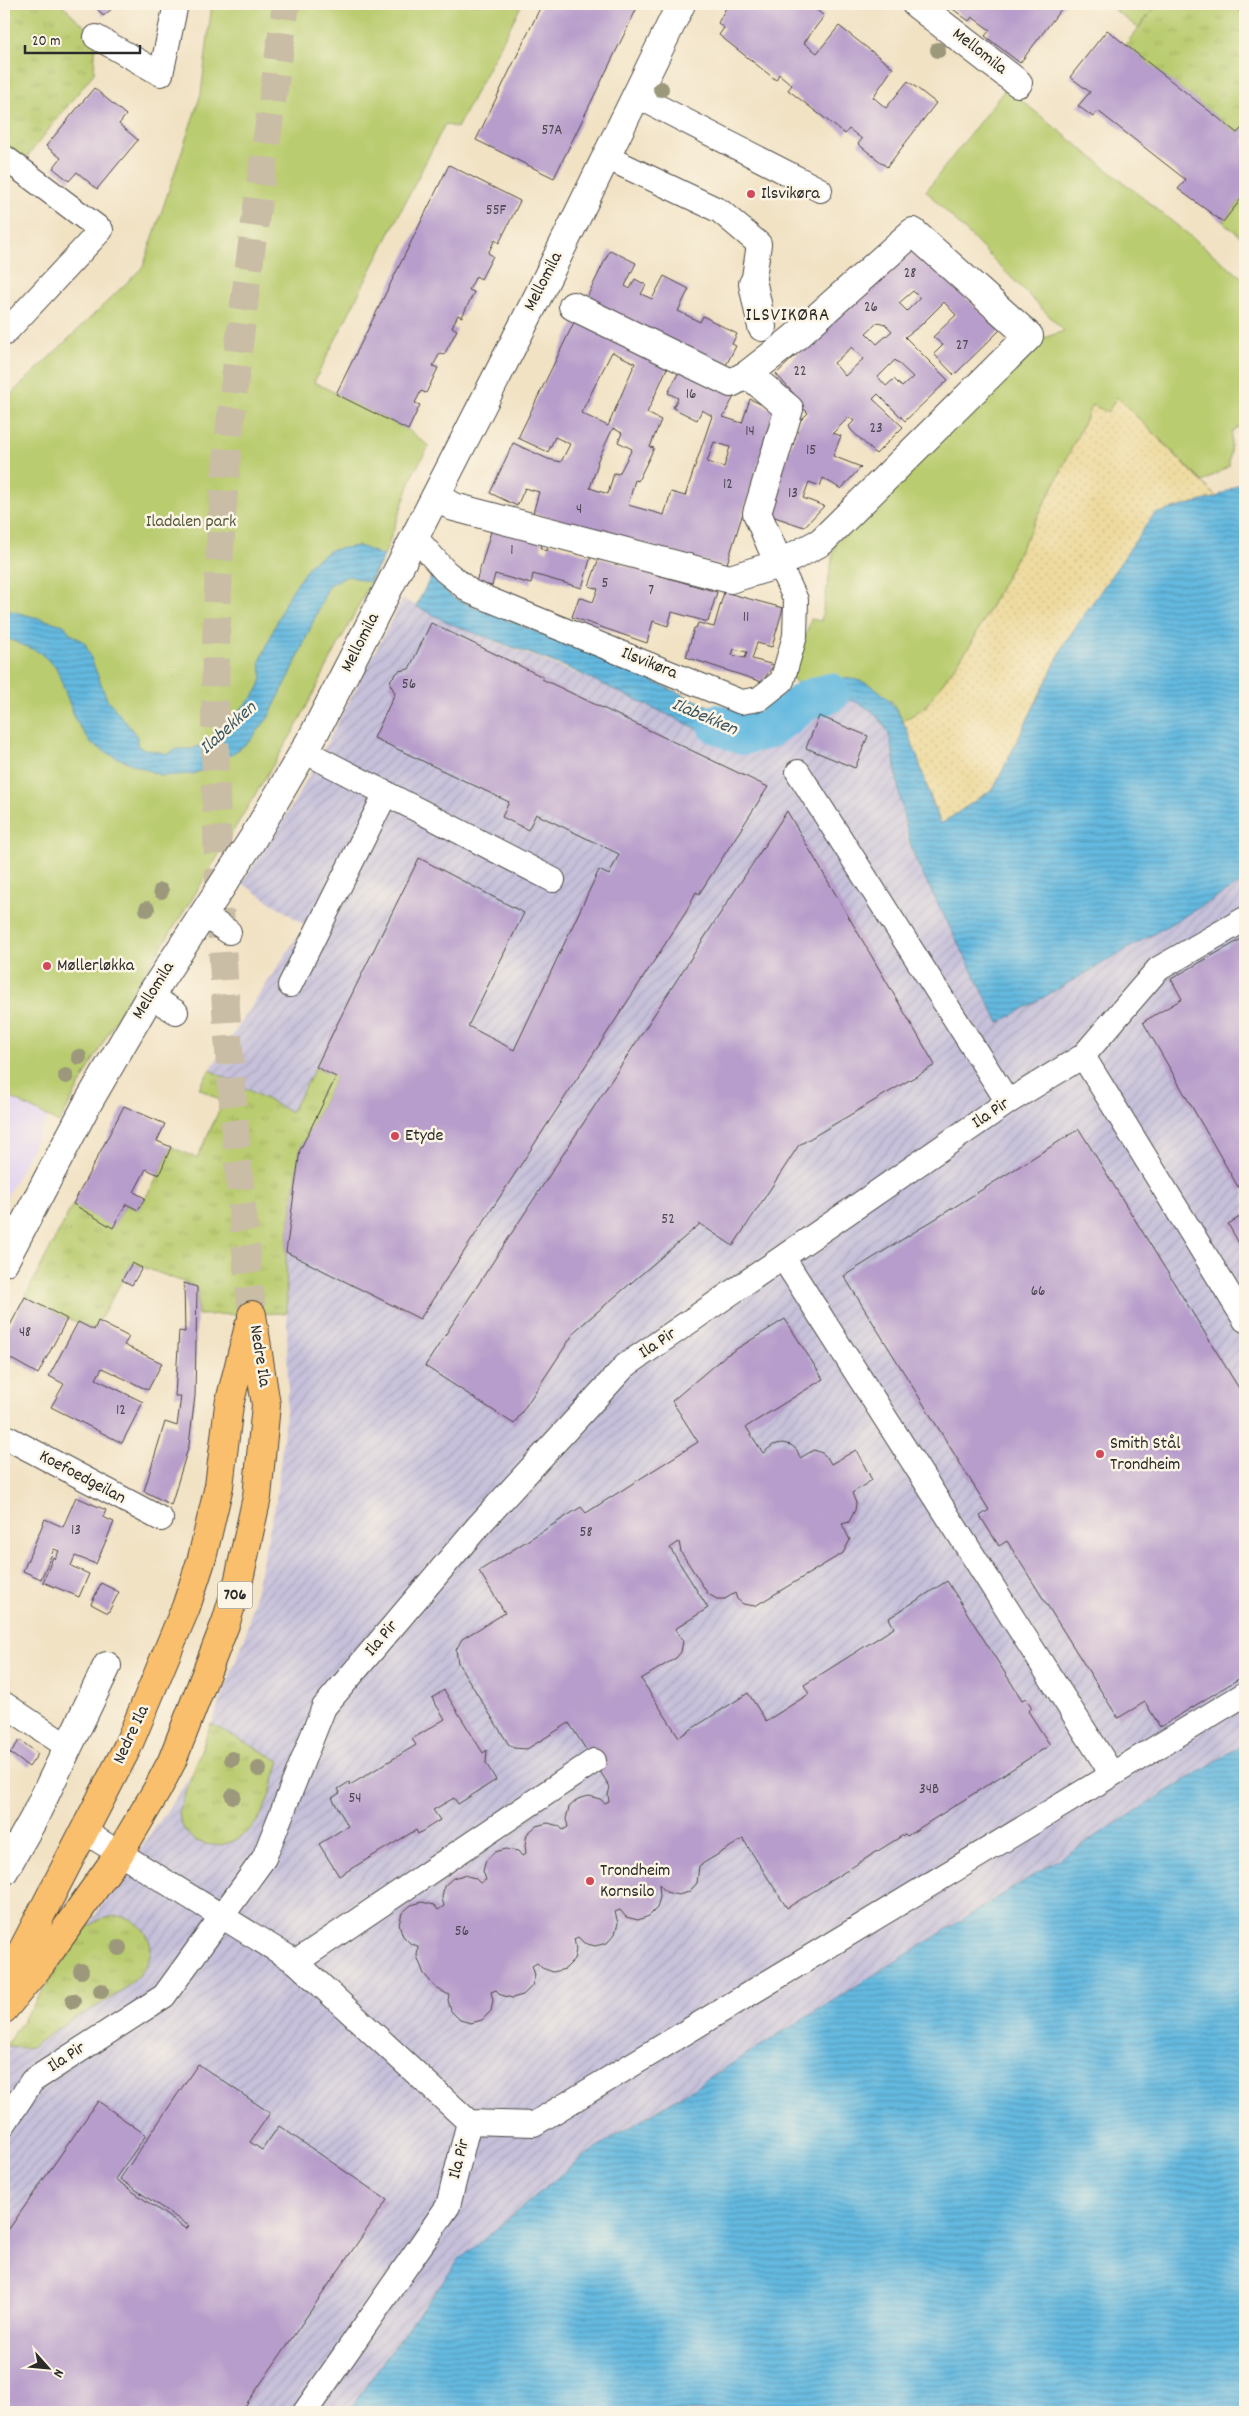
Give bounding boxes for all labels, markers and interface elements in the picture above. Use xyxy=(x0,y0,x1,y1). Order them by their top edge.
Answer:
scale bar xyxy=(25,22,140,54)
street label: Mellomila xyxy=(946,23,1012,82)
text: 20 m xyxy=(32,31,60,53)
house number: 57A xyxy=(542,120,562,142)
place label: Ilsvikøra xyxy=(761,182,820,207)
marker: Ilsvikøra xyxy=(745,188,757,200)
house number: 55F xyxy=(486,200,507,222)
street label: Mellomila xyxy=(518,248,570,316)
house number: 28 xyxy=(904,263,916,285)
house number: 26 xyxy=(864,297,878,319)
district label: ILSVIKØRA xyxy=(746,303,830,330)
house number: 27 xyxy=(956,335,968,357)
house number: 22 xyxy=(793,361,807,383)
house number: 16 xyxy=(686,384,696,406)
house number: 23 xyxy=(869,418,883,440)
house number: 14 xyxy=(745,421,755,443)
house number: 15 xyxy=(806,440,816,462)
house number: 12 xyxy=(723,474,733,496)
house number: 13 xyxy=(788,483,798,505)
house number: 4 xyxy=(576,499,582,521)
park label: Iladalen park xyxy=(146,510,236,535)
house number: 1 xyxy=(510,540,514,562)
house number: 5 xyxy=(602,573,609,595)
house number: 7 xyxy=(648,580,654,602)
house number: 11 xyxy=(743,607,749,629)
street label: Mellomila xyxy=(335,609,387,677)
street label: Ilsvikøra xyxy=(617,641,681,687)
house number: 56 xyxy=(402,674,416,696)
water label: Ilabekken xyxy=(667,692,742,744)
water label: Ilabekken xyxy=(194,695,264,762)
place label: Møllerløkka xyxy=(57,954,135,979)
street label: Mellomila xyxy=(127,957,182,1025)
marker: Møllerløkka xyxy=(41,960,53,972)
street label: Ila Pir xyxy=(967,1092,1015,1136)
place label: Etyde xyxy=(405,1124,444,1149)
marker: Etyde xyxy=(389,1130,401,1142)
house number: 52 xyxy=(661,1209,675,1231)
house number: 66 xyxy=(1031,1281,1045,1303)
house number: 48 xyxy=(19,1322,31,1344)
street label: Ila Pir xyxy=(634,1322,682,1366)
street label: Nedre Ila xyxy=(242,1323,276,1389)
house number: 12 xyxy=(116,1400,126,1422)
place label: Smith Stål Trondheim xyxy=(1110,1432,1181,1478)
street label: Koefoedgeilan xyxy=(34,1445,130,1511)
marker: Smith Stål Trondheim xyxy=(1094,1448,1106,1460)
house number: 13 xyxy=(71,1520,81,1542)
house number: 58 xyxy=(580,1522,592,1544)
road number: 706 xyxy=(218,1582,252,1608)
street label: Ila Pir xyxy=(359,1615,405,1663)
street label: Nedre Ila xyxy=(108,1701,157,1769)
house number: 34B xyxy=(919,1779,939,1801)
house number: 54 xyxy=(348,1788,362,1810)
place label: Trondheim Kornsilo xyxy=(600,1859,670,1905)
marker: Trondheim Kornsilo xyxy=(584,1875,596,1887)
house number: 56 xyxy=(455,1921,469,1943)
street label: Ila Pir xyxy=(43,2036,91,2080)
street label: Ila Pir xyxy=(443,2136,477,2182)
north arrow xyxy=(22,2344,72,2394)
text: N xyxy=(47,2365,68,2381)

